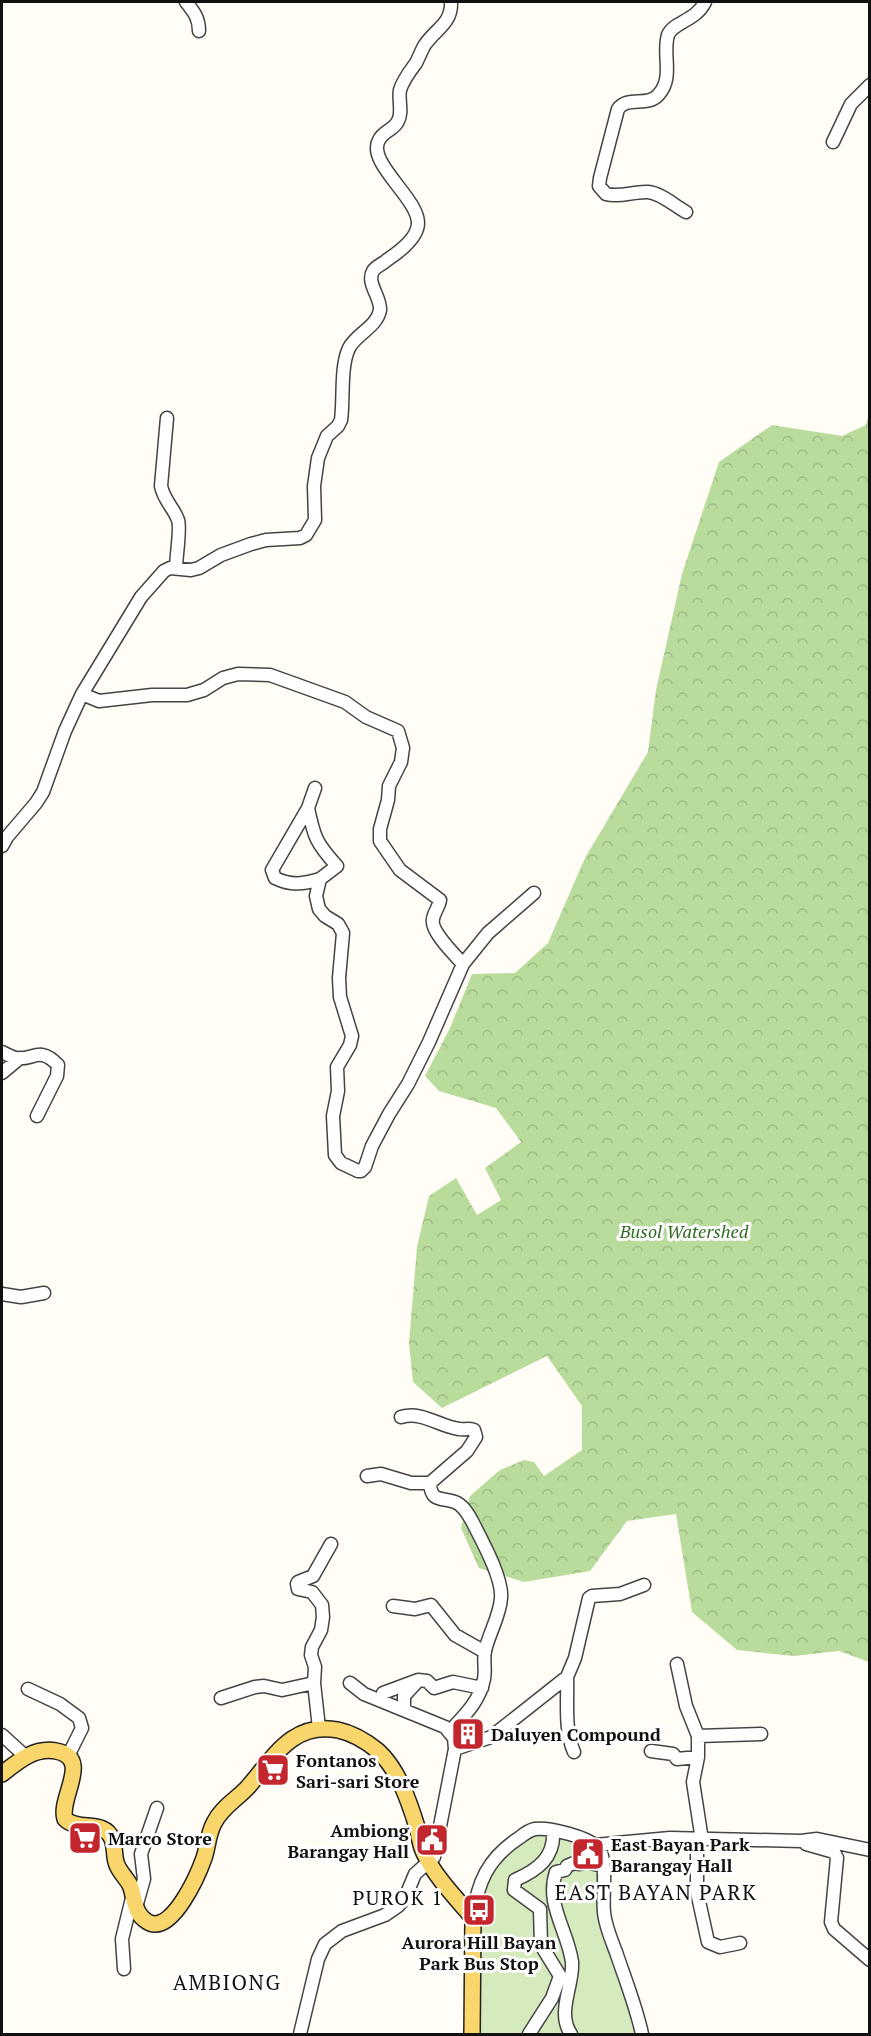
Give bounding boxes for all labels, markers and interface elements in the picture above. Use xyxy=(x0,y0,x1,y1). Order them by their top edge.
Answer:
park label: Busol Watershed xyxy=(619,1219,749,1243)
building icon: Daluyen Compound xyxy=(450,1716,486,1752)
place label: Daluyen Compound xyxy=(491,1722,661,1746)
place label: Fontanos Sari-sari Store xyxy=(296,1748,420,1793)
supermarket icon: Fontanos Sari-sari Store xyxy=(255,1752,291,1788)
place label: Ambiong Barangay Hall xyxy=(288,1818,410,1863)
supermarket icon: Marco Store xyxy=(67,1820,103,1856)
public building icon: Ambiong Barangay Hall xyxy=(414,1822,450,1858)
place label: Marco Store xyxy=(108,1826,212,1850)
place label: East Bayan Park Barangay Hall xyxy=(611,1832,750,1877)
public building icon: East Bayan Park Barangay Hall xyxy=(570,1836,606,1872)
district label: EAST BAYAN PARK xyxy=(555,1878,757,1906)
district label: PUROK 1 xyxy=(352,1884,444,1911)
bus stop icon: Aurora Hill Bayan Park Bus Stop xyxy=(461,1892,497,1928)
place label: Aurora Hill Bayan Park Bus Stop xyxy=(402,1930,557,1975)
district label: AMBIONG xyxy=(173,1968,281,1996)

